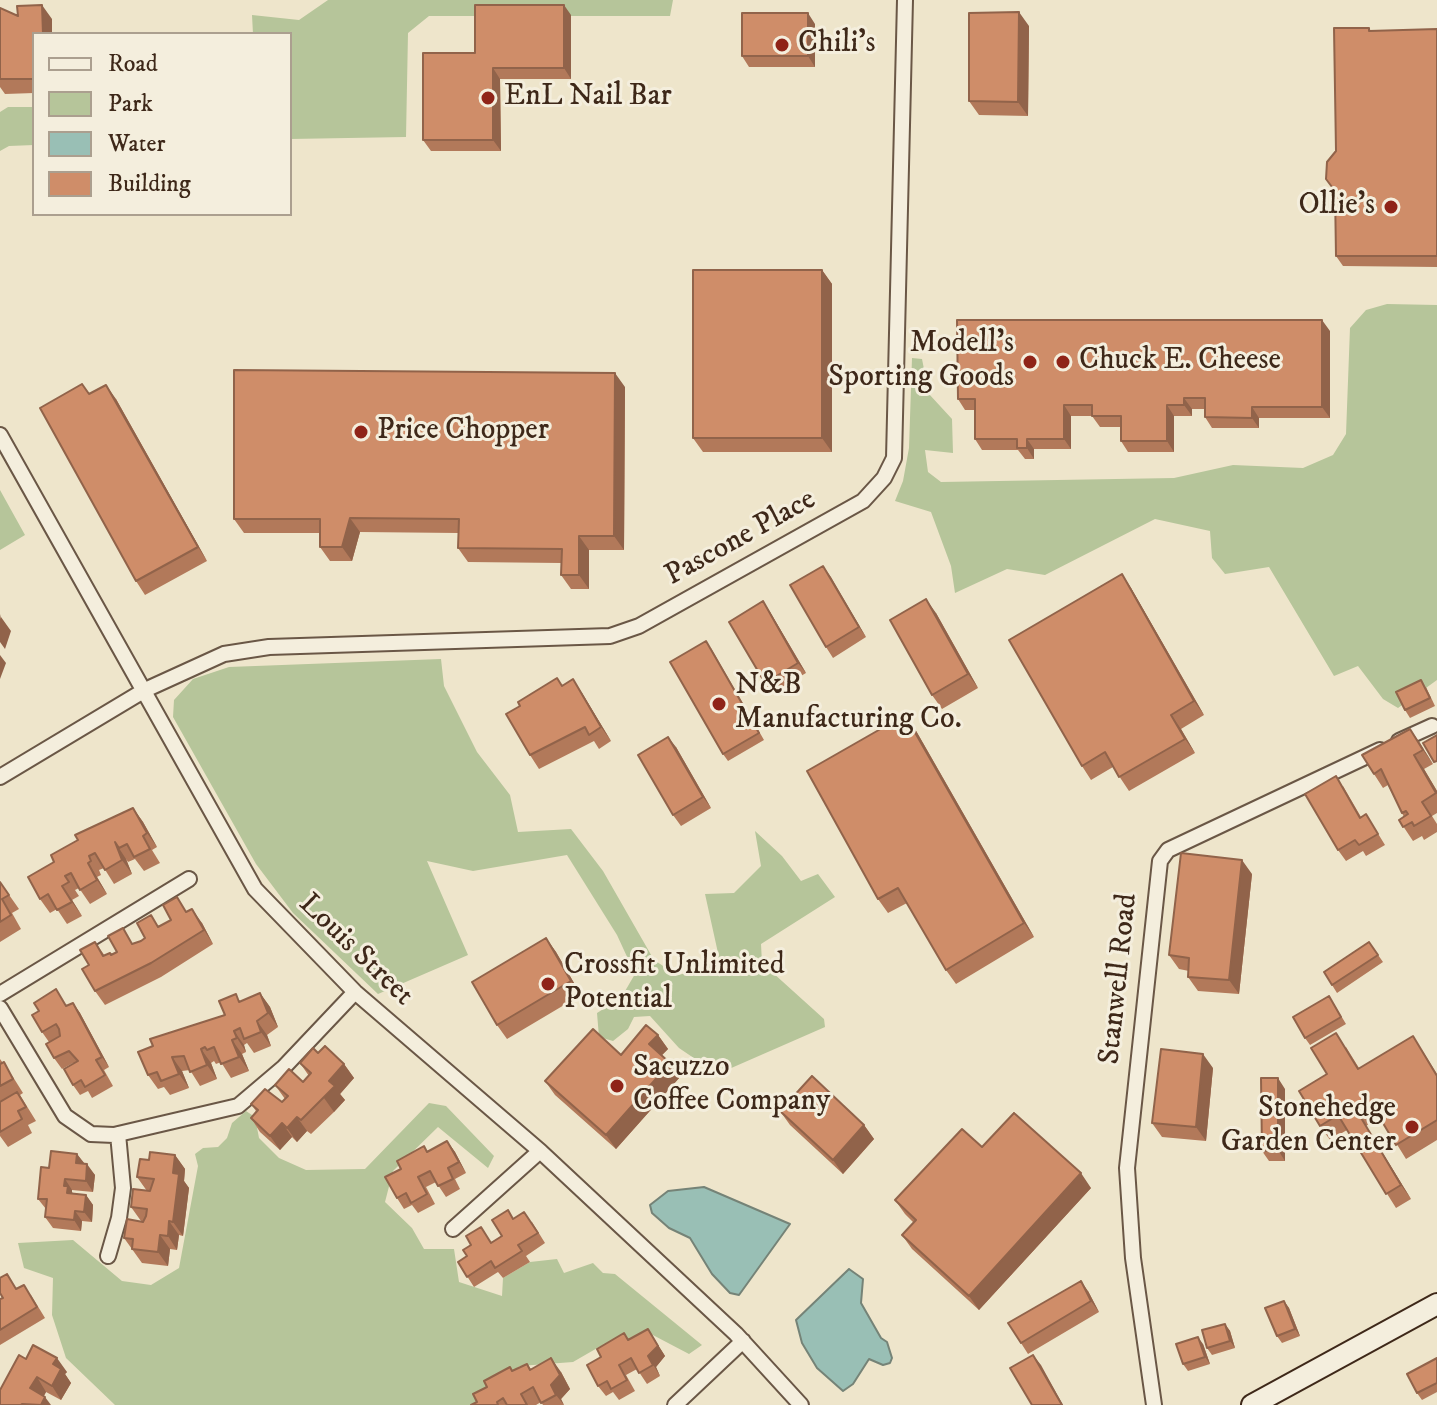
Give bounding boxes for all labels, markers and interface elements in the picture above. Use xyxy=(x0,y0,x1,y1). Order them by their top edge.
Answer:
place label: Chili's xyxy=(798,27,875,63)
legend xyxy=(32,32,292,216)
marker: Chili's xyxy=(773,36,791,54)
text: Road xyxy=(108,49,158,79)
place label: EnL Nail Bar xyxy=(504,80,672,116)
text: Park xyxy=(108,89,153,119)
marker: EnL Nail Bar xyxy=(479,89,497,107)
text: Water xyxy=(108,129,165,159)
text: Building xyxy=(108,169,191,199)
place label: Ollie's xyxy=(1299,189,1375,225)
marker: Ollie's xyxy=(1382,198,1400,216)
place label: Modell's Sporting Goods xyxy=(828,327,1014,398)
place label: Chuck E. Cheese xyxy=(1079,344,1281,380)
marker: Modell's Sporting Goods xyxy=(1021,353,1039,371)
marker: Chuck E. Cheese xyxy=(1054,353,1072,371)
place label: Price Chopper xyxy=(377,414,549,450)
marker: Price Chopper xyxy=(352,423,370,441)
street label: Pascone Place xyxy=(659,483,823,595)
place label: N&B Manufacturing Co. xyxy=(735,669,962,740)
marker: N&B Manufacturing Co. xyxy=(710,695,728,713)
street label: Louis Street xyxy=(290,887,420,1015)
street label: Stanwell Road xyxy=(1093,892,1147,1066)
place label: Crossfit Unlimited Potential xyxy=(564,949,785,1020)
marker: Crossfit Unlimited Potential xyxy=(539,975,557,993)
place label: Sacuzzo Coffee Company xyxy=(633,1051,830,1122)
marker: Sacuzzo Coffee Company xyxy=(608,1077,626,1095)
place label: Stonehedge Garden Center xyxy=(1221,1092,1396,1162)
marker: Stonehedge Garden Center xyxy=(1403,1118,1421,1136)

